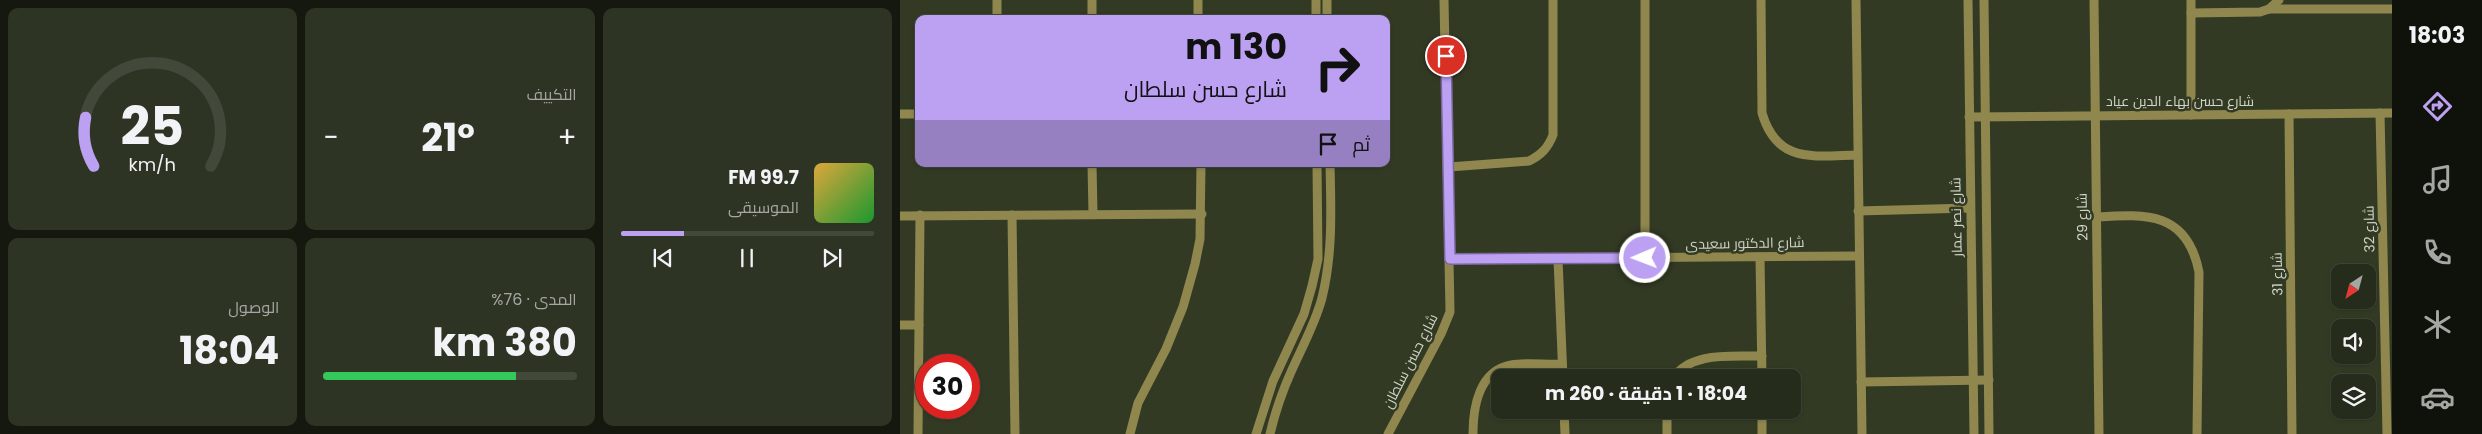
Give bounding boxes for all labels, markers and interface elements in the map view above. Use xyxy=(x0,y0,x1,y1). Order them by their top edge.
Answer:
text: 18:03 xyxy=(2409,20,2465,51)
text: 130 m xyxy=(1185,22,1287,71)
icon: right xyxy=(1305,35,1370,100)
pin xyxy=(1425,35,1467,77)
icon: arrive xyxy=(1432,42,1460,70)
text: شارع حسن سلطان xyxy=(1124,74,1287,105)
text: التكييف xyxy=(526,83,577,106)
icon: directions xyxy=(2420,89,2455,124)
text: 25 xyxy=(121,90,184,163)
street label: شارع حسن بهاء الدين عياد xyxy=(2106,91,2254,111)
text: 21° xyxy=(421,111,475,164)
text: − xyxy=(323,118,339,157)
text: + xyxy=(558,118,577,157)
icon: arrive xyxy=(1314,130,1342,158)
text: ثم xyxy=(1352,131,1370,158)
text: km/h xyxy=(129,152,176,177)
icon: music xyxy=(2420,162,2455,197)
text: 99.7 FM xyxy=(728,164,799,191)
street label: شارع نصر عمار xyxy=(1945,177,1967,258)
street label: شارع 29 xyxy=(2072,193,2092,241)
text: الموسيقى xyxy=(728,196,799,219)
street label: شارع 32 xyxy=(2359,205,2379,253)
position arrow xyxy=(1618,231,1670,283)
street label: شارع الدكتور سعيدى xyxy=(1685,232,1805,254)
icon: phone xyxy=(2420,235,2455,270)
icon: previous xyxy=(649,244,677,272)
icon: pause xyxy=(733,244,761,272)
icon: next xyxy=(818,244,846,272)
street label: شارع 31 xyxy=(2267,252,2287,296)
north arrow xyxy=(2331,264,2376,309)
map controls xyxy=(2331,264,2376,419)
text: المدى · 76% xyxy=(491,288,577,311)
text: الوصول xyxy=(228,296,279,319)
icon: climate xyxy=(2420,307,2455,342)
street label: شارع حسن سلطان xyxy=(1378,310,1442,412)
text: 380 km xyxy=(432,316,577,369)
button: sound xyxy=(2331,319,2376,364)
text: 18:04 xyxy=(179,324,279,377)
speed limit sign: 30 xyxy=(915,354,980,419)
button: layers xyxy=(2331,374,2376,419)
text: 18:04 · 1 دقيقة · 260 m xyxy=(1545,380,1747,407)
icon: car xyxy=(2420,380,2455,415)

